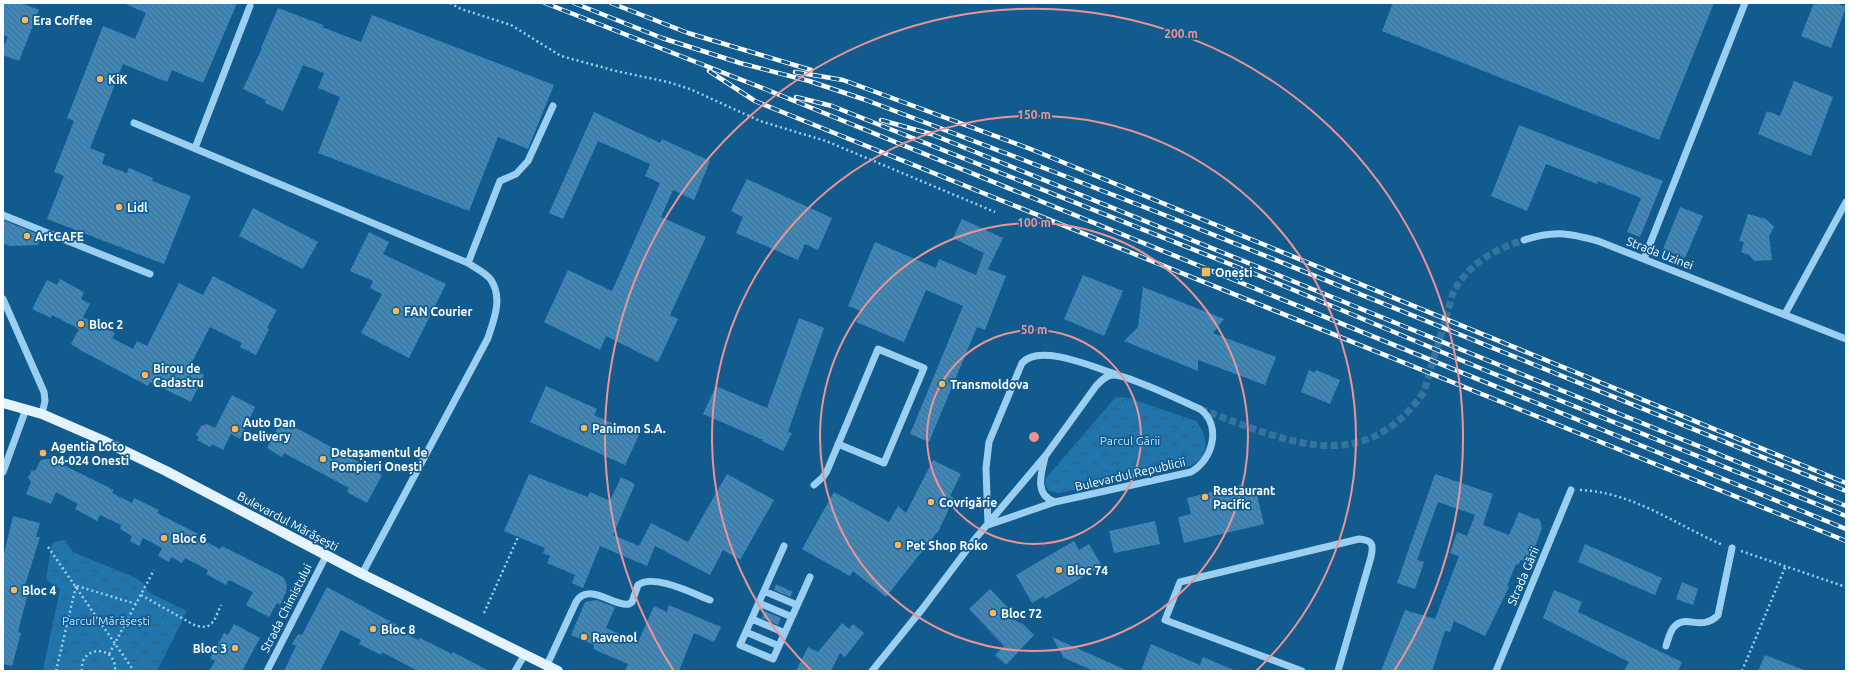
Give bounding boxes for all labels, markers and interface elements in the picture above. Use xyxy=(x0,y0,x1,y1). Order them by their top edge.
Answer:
place label: Era Coffee xyxy=(33,14,93,27)
marker: Era Coffee xyxy=(20,15,30,25)
text: 200 m xyxy=(1164,27,1198,40)
place label: KiK xyxy=(108,73,127,86)
marker: KiK xyxy=(95,74,105,84)
text: 150 m xyxy=(1017,108,1051,121)
place label: Lidl xyxy=(127,201,148,214)
marker: Lidl xyxy=(114,202,124,212)
text: 100 m xyxy=(1017,216,1051,229)
place label: ArtCAFE xyxy=(35,230,84,243)
marker: ArtCAFE xyxy=(22,231,32,241)
street label: Strada Uzinei xyxy=(1625,234,1695,272)
marker: Onești xyxy=(1200,266,1212,278)
place label: Onești xyxy=(1215,266,1253,280)
place label: FAN Courier xyxy=(404,305,472,318)
marker: FAN Courier xyxy=(391,306,401,316)
place label: Bloc 2 xyxy=(89,318,124,331)
marker: Bloc 2 xyxy=(76,319,86,329)
text: 50 m xyxy=(1021,323,1047,336)
place label: Birou de Cadastru xyxy=(153,362,204,389)
marker: Birou de Cadastru xyxy=(140,370,150,380)
place label: Transmoldova xyxy=(950,378,1029,391)
marker: Transmoldova xyxy=(937,379,947,389)
place label: Auto Dan Delivery xyxy=(243,416,296,443)
place label: Panimon S.A. xyxy=(592,422,666,435)
marker: Panimon S.A. xyxy=(579,423,589,433)
marker: Auto Dan Delivery xyxy=(230,424,240,434)
centre of rings xyxy=(1027,430,1041,444)
park label: Parcul Gării xyxy=(1100,434,1160,447)
place label: Agentia Loto 04-024 Onesti xyxy=(51,440,129,467)
place label: Detașamentul de Pompieri Onești xyxy=(331,446,427,474)
marker: Agentia Loto 04-024 Onesti xyxy=(38,448,48,458)
marker: Detașamentul de Pompieri Onești xyxy=(318,454,328,464)
street label: Bulevardul Republicii xyxy=(1073,455,1187,493)
place label: Restaurant Pacific xyxy=(1213,484,1275,511)
street label: Bulevardul Mărășești xyxy=(235,489,341,553)
marker: Restaurant Pacific xyxy=(1200,492,1210,502)
place label: Covrigărie xyxy=(939,496,997,509)
marker: Covrigărie xyxy=(926,497,936,507)
place label: Bloc 6 xyxy=(172,532,207,545)
marker: Bloc 6 xyxy=(159,533,169,543)
place label: Pet Shop Roko xyxy=(906,539,988,552)
marker: Pet Shop Roko xyxy=(893,540,903,550)
street label: Strada Gării xyxy=(1505,545,1541,607)
street label: Strada Chimistului xyxy=(258,561,314,654)
place label: Bloc 74 xyxy=(1067,564,1108,577)
marker: Bloc 74 xyxy=(1054,565,1064,575)
place label: Bloc 4 xyxy=(22,584,57,597)
marker: Bloc 4 xyxy=(9,585,19,595)
place label: Bloc 72 xyxy=(1001,607,1042,620)
marker: Bloc 72 xyxy=(988,608,998,618)
park label: Parcul Mărășești xyxy=(62,614,150,627)
place label: Bloc 8 xyxy=(381,623,416,636)
marker: Bloc 8 xyxy=(368,624,378,634)
place label: Ravenol xyxy=(592,631,637,644)
marker: Ravenol xyxy=(579,632,589,642)
place label: Bloc 3 xyxy=(193,642,227,655)
marker: Bloc 3 xyxy=(230,643,240,653)

